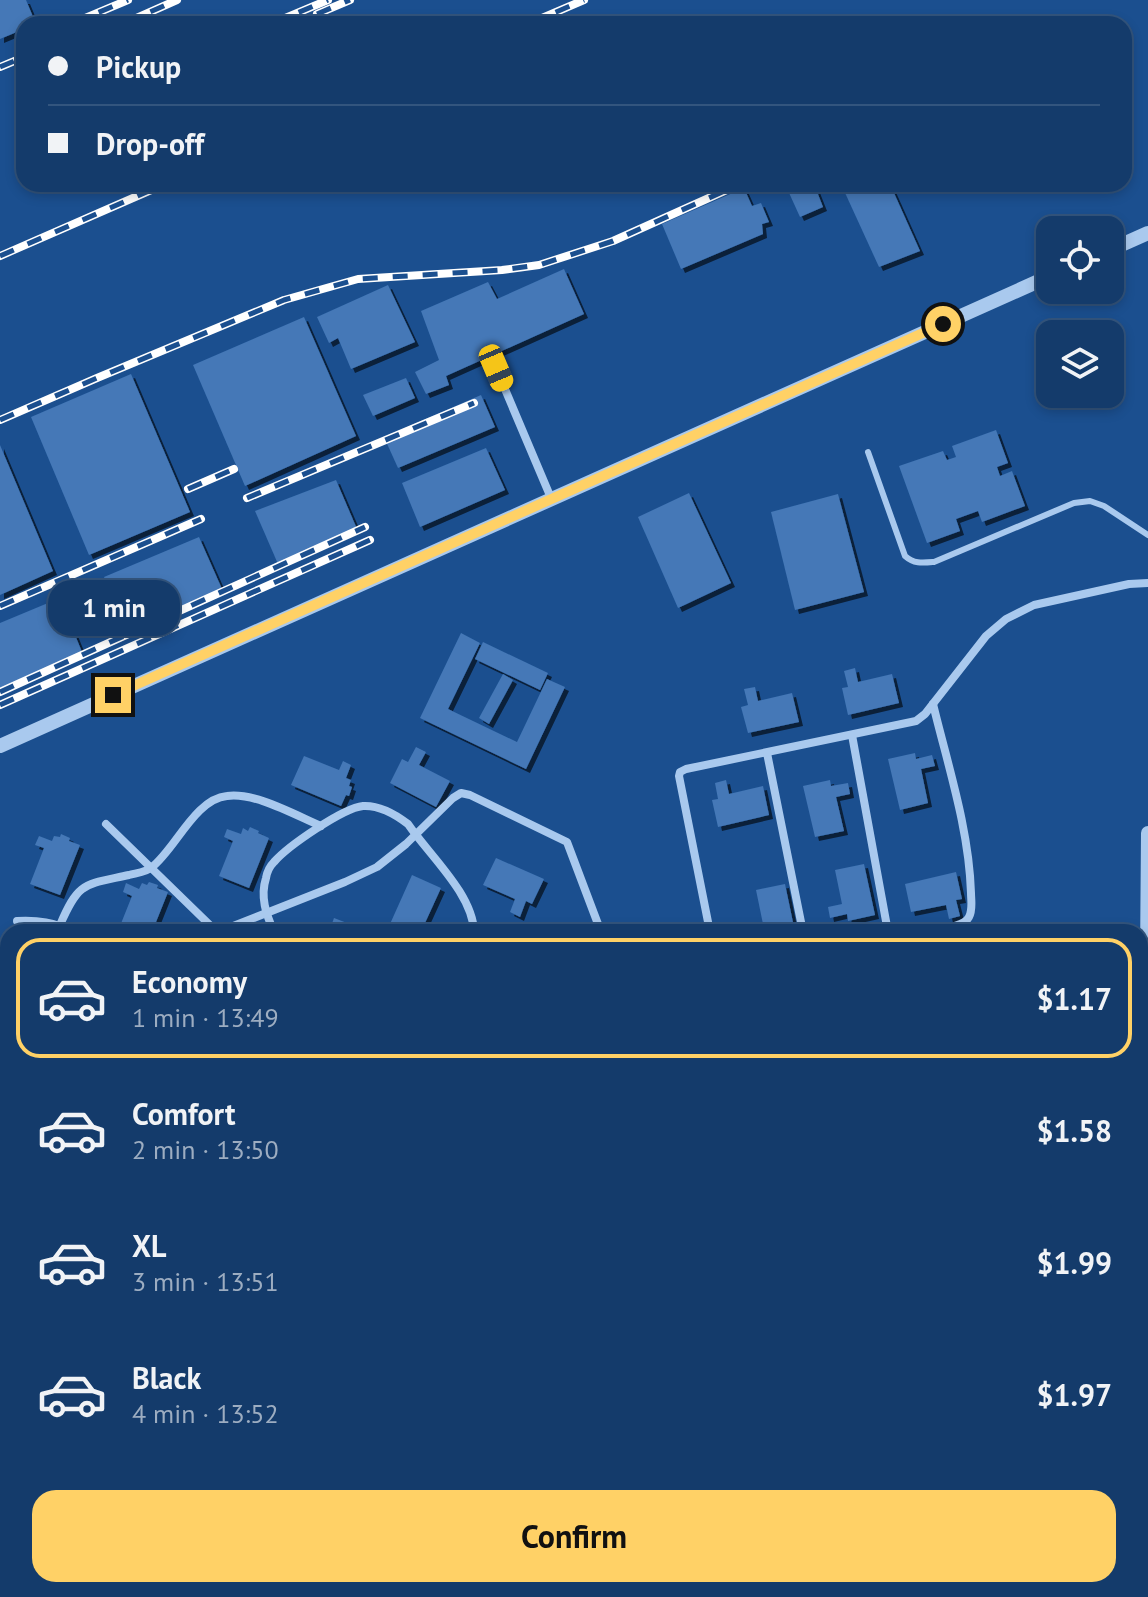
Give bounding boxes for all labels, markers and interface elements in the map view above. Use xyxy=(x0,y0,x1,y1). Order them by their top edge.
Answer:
text: Pickup xyxy=(96,47,181,86)
text: Drop-off xyxy=(96,124,204,163)
map controls xyxy=(1036,216,1124,408)
button: locate xyxy=(1036,216,1124,304)
route start xyxy=(925,306,961,342)
button: layers xyxy=(1036,320,1124,408)
car xyxy=(476,341,516,395)
callout: 1 min xyxy=(47,579,179,635)
text: 1 min xyxy=(82,591,146,624)
route end xyxy=(95,677,131,713)
icon: car xyxy=(36,962,108,1034)
text: Economy xyxy=(132,962,247,1001)
text: $1.17 xyxy=(1037,979,1112,1018)
text: 1 min · 13:49 xyxy=(132,1001,279,1034)
icon: car xyxy=(36,1094,108,1166)
text: Comfort xyxy=(132,1094,235,1133)
text: $1.58 xyxy=(1037,1111,1112,1150)
text: 2 min · 13:50 xyxy=(132,1133,279,1166)
icon: car xyxy=(36,1226,108,1298)
text: XL xyxy=(132,1226,166,1265)
text: $1.99 xyxy=(1037,1243,1112,1282)
text: 3 min · 13:51 xyxy=(132,1265,279,1298)
icon: car xyxy=(36,1358,108,1430)
text: Black xyxy=(132,1358,201,1397)
text: $1.97 xyxy=(1037,1375,1112,1414)
text: 4 min · 13:52 xyxy=(132,1397,279,1430)
button: Confirm xyxy=(32,1490,1116,1582)

